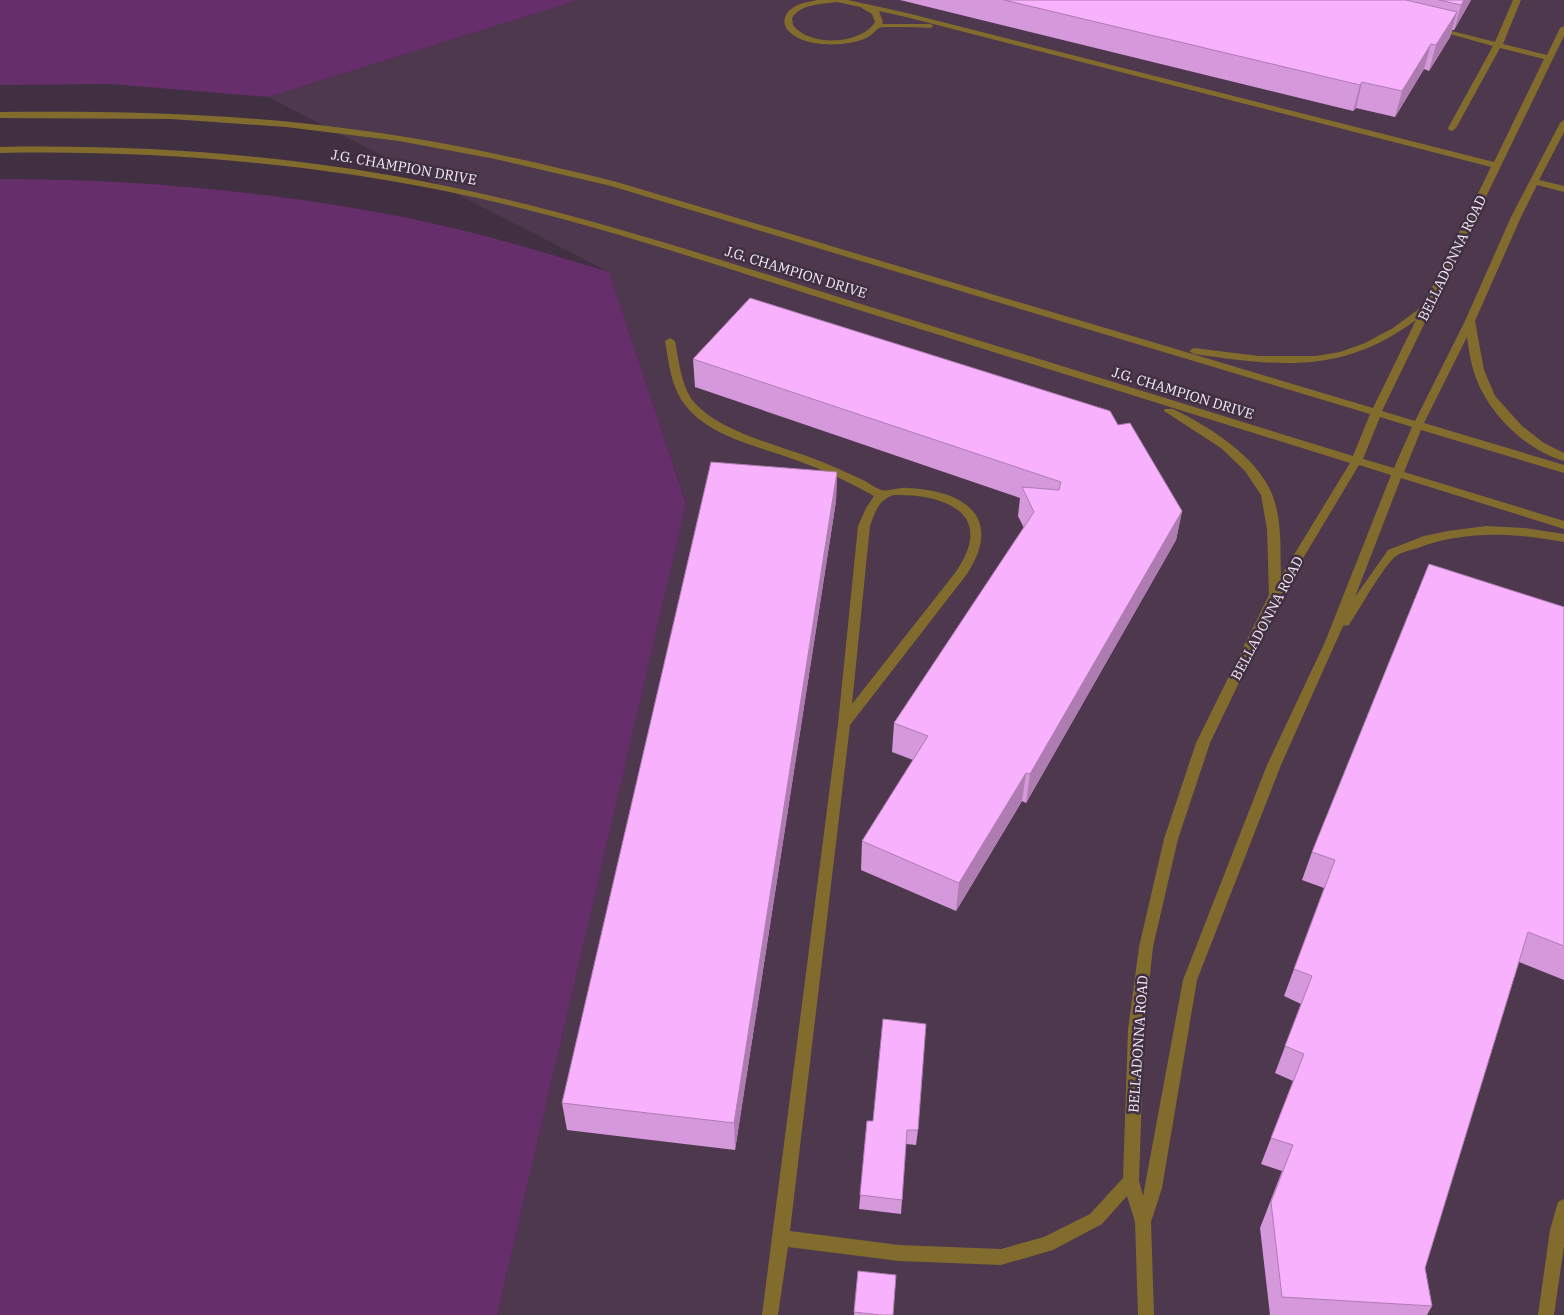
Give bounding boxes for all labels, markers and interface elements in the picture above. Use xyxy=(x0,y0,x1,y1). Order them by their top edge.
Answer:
street label: J.G. CHAMPION DRIVE xyxy=(330,145,478,189)
street label: BELLADONNA ROAD xyxy=(1414,192,1490,324)
street label: J.G. CHAMPION DRIVE xyxy=(723,242,869,302)
street label: J.G. CHAMPION DRIVE xyxy=(1110,363,1256,423)
street label: BELLADONNA ROAD xyxy=(1227,553,1307,683)
street label: BELLADONNA ROAD xyxy=(1124,975,1152,1113)

